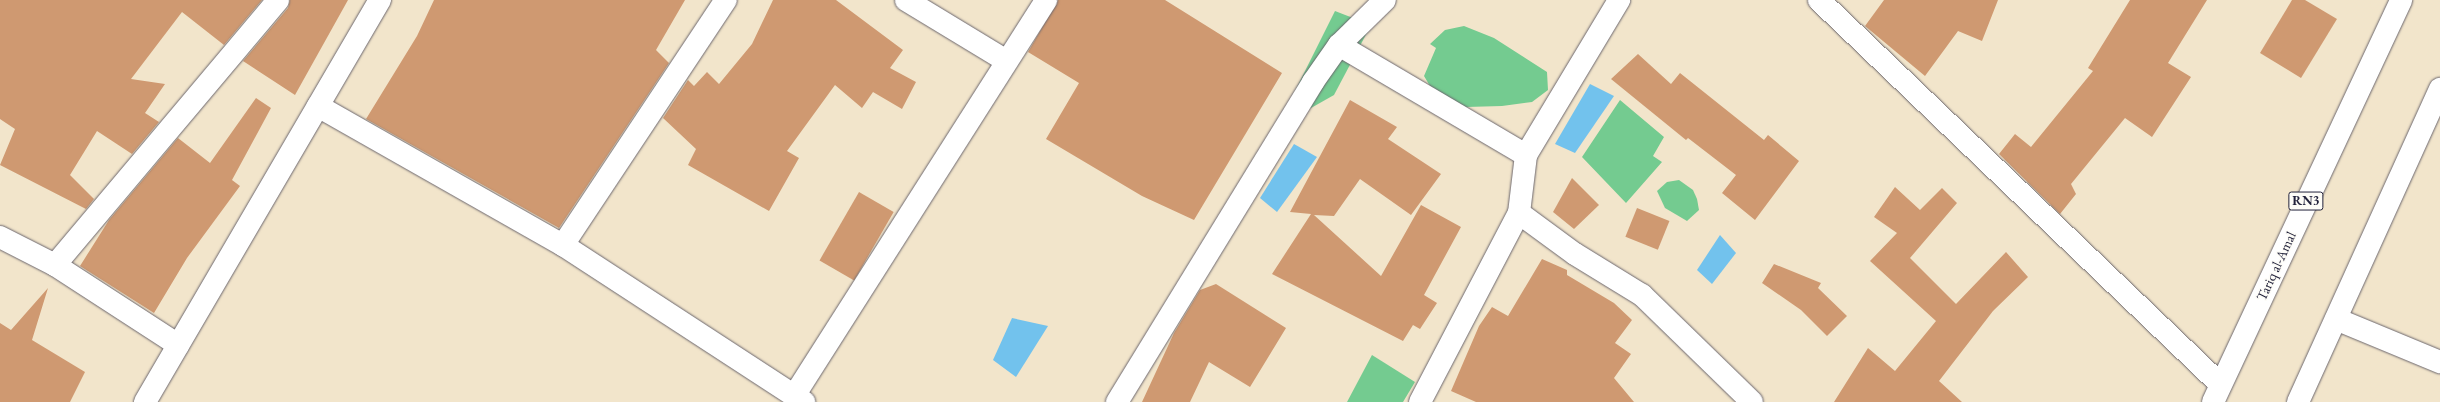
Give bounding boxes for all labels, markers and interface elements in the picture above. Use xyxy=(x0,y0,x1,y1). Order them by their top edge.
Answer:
road number: RN3 xyxy=(2288,190,2324,212)
street label: Tariq al-Amal xyxy=(2253,229,2299,303)

